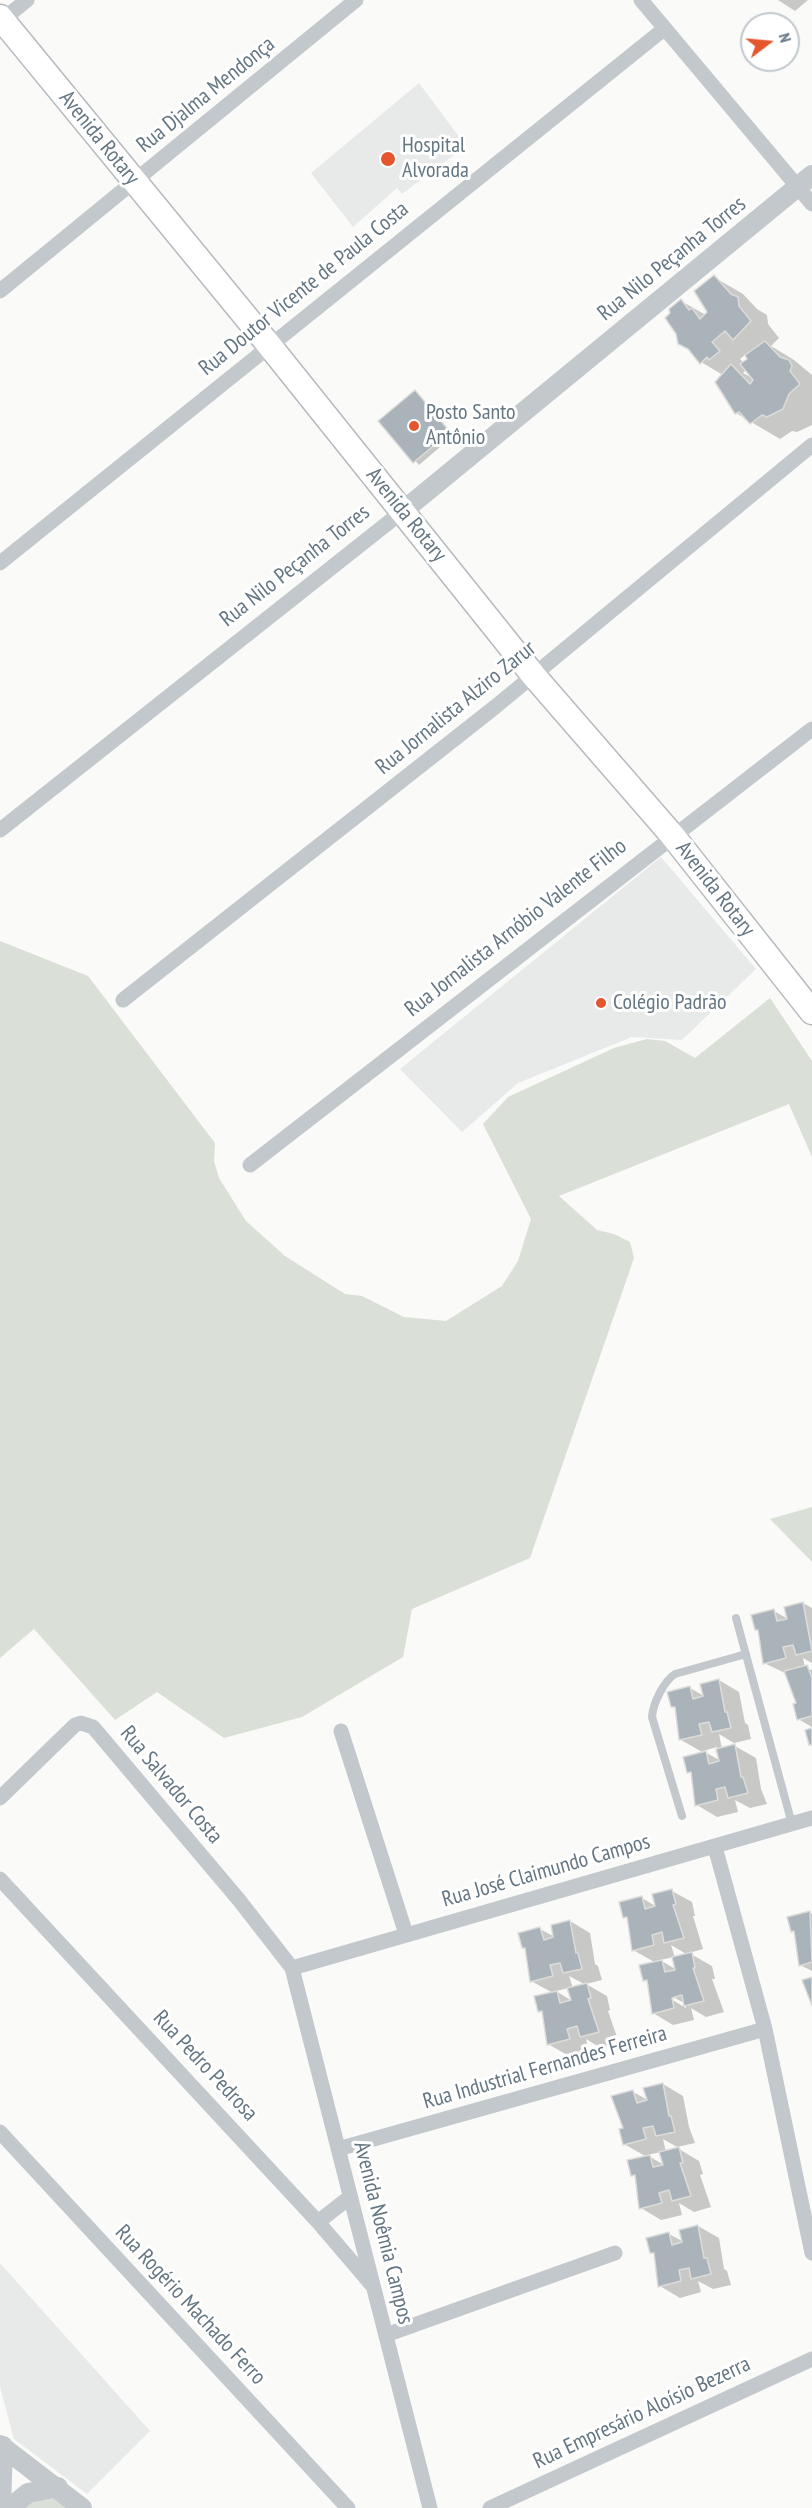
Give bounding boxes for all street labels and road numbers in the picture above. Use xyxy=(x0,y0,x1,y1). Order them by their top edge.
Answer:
street label: Rua Djalma Mendonça xyxy=(132,31,280,159)
street label: Avenida Rotary xyxy=(53,86,145,190)
street label: Rua Nilo Peçanha Torres xyxy=(593,191,751,327)
street label: Rua Doutor Vicente de Paula Costa xyxy=(194,196,414,382)
street label: Avenida Rotary xyxy=(360,463,452,567)
street label: Rua Nilo Peçanha Torres xyxy=(215,499,375,633)
street label: Rua Jornalista Alziro Zarur xyxy=(371,635,541,781)
street label: Rua Jornalista Arnóbio Valente Filho xyxy=(400,833,632,1023)
street label: Avenida Rotary xyxy=(670,836,760,942)
street label: Rua Salvador Costa xyxy=(114,1721,228,1849)
street label: Rua José Claimundo Campos xyxy=(439,1829,653,1913)
street label: Rua Pedro Pedrosa xyxy=(147,2005,263,2127)
street label: Rua Industrial Fernandes Ferreira xyxy=(420,2021,670,2115)
street label: Avenida Noêmia Campos xyxy=(348,2139,418,2327)
street label: Rua Rogério Machado Ferro xyxy=(109,2220,271,2390)
street label: Rua Empresário Aloísio Bezerra xyxy=(529,2351,755,2475)

